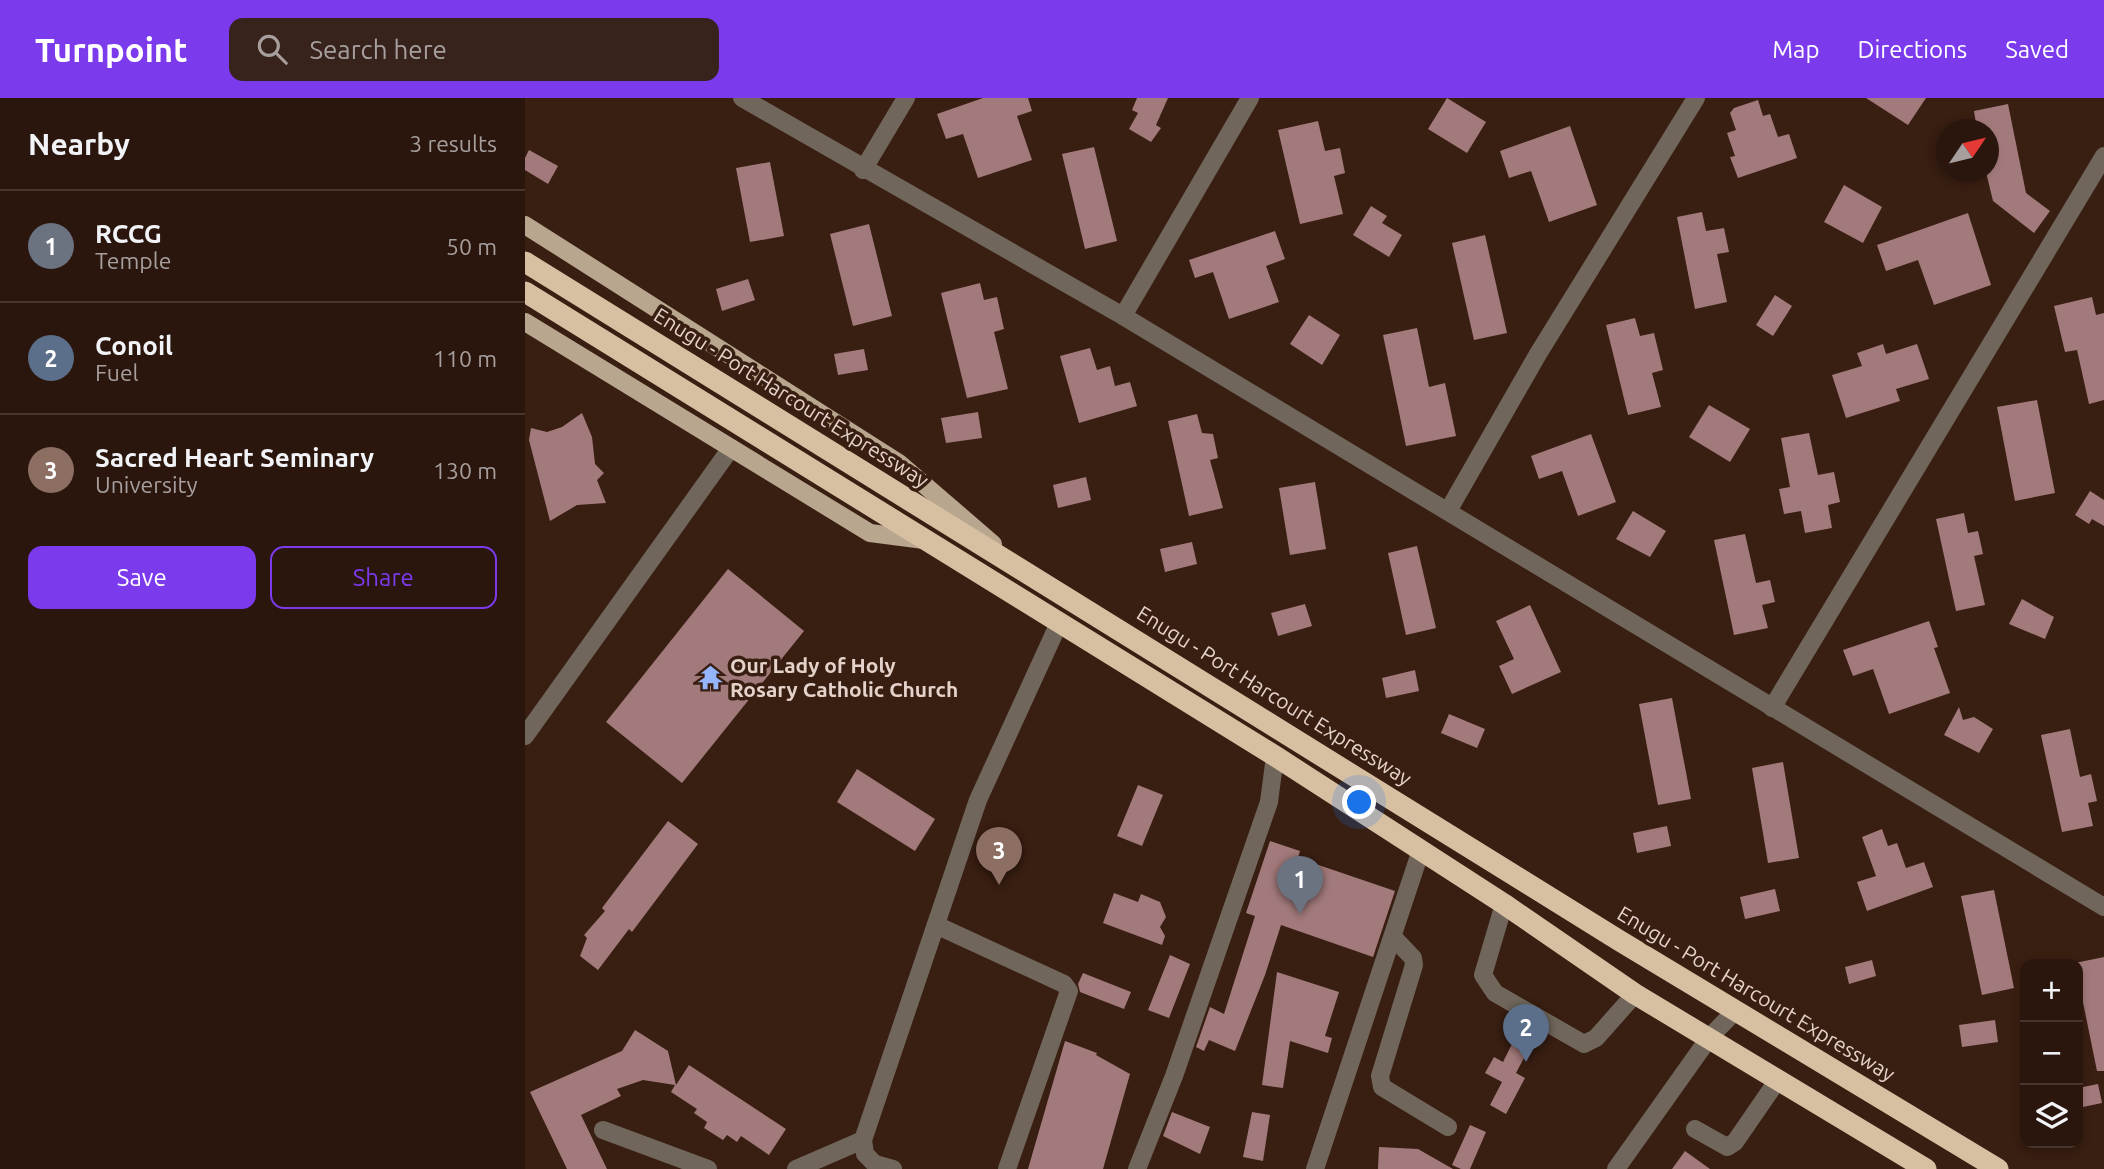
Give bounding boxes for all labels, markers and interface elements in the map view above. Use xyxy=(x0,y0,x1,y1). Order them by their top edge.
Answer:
search box xyxy=(229,18,719,81)
icon: search xyxy=(253,30,291,68)
text: Turnpoint xyxy=(35,31,187,68)
text: Search here xyxy=(309,35,447,64)
text: Map xyxy=(1772,36,1819,63)
text: Directions xyxy=(1857,36,1967,63)
text: Saved xyxy=(2005,36,2069,63)
north arrow xyxy=(1936,119,1999,182)
text: Nearby xyxy=(28,127,130,161)
text: 3 results xyxy=(409,131,497,156)
text: RCCG xyxy=(95,219,162,248)
text: 1 xyxy=(45,234,57,259)
text: 50 m xyxy=(446,234,497,259)
text: Temple xyxy=(95,248,171,273)
street label: Enugu - Port Harcourt Expressway xyxy=(650,302,933,492)
text: Conoil xyxy=(95,331,173,360)
text: 2 xyxy=(45,346,57,371)
text: 110 m xyxy=(433,346,497,371)
text: Fuel xyxy=(95,360,139,385)
text: Sacred Heart Seminary xyxy=(95,443,374,472)
text: 3 xyxy=(45,458,57,483)
text: 130 m xyxy=(433,458,497,483)
text: University xyxy=(95,472,198,497)
button: Save xyxy=(28,546,256,609)
button: Share xyxy=(270,546,497,609)
street label: Enugu - Port Harcourt Expressway xyxy=(1133,600,1416,790)
place label: Our Lady of Holy Rosary Catholic Church xyxy=(730,653,958,701)
temple icon: Our Lady of Holy Rosary Catholic Church xyxy=(696,664,724,692)
your location xyxy=(1342,785,1376,819)
pin: 3 xyxy=(976,827,1022,885)
pin: 1 xyxy=(1277,856,1323,914)
street label: Enugu - Port Harcourt Expressway xyxy=(1613,901,1900,1086)
map controls xyxy=(2020,959,2083,1148)
button: + xyxy=(2020,959,2083,1022)
pin: 2 xyxy=(1503,1004,1549,1062)
button: − xyxy=(2020,1022,2083,1085)
button: layers xyxy=(2020,1085,2083,1148)

